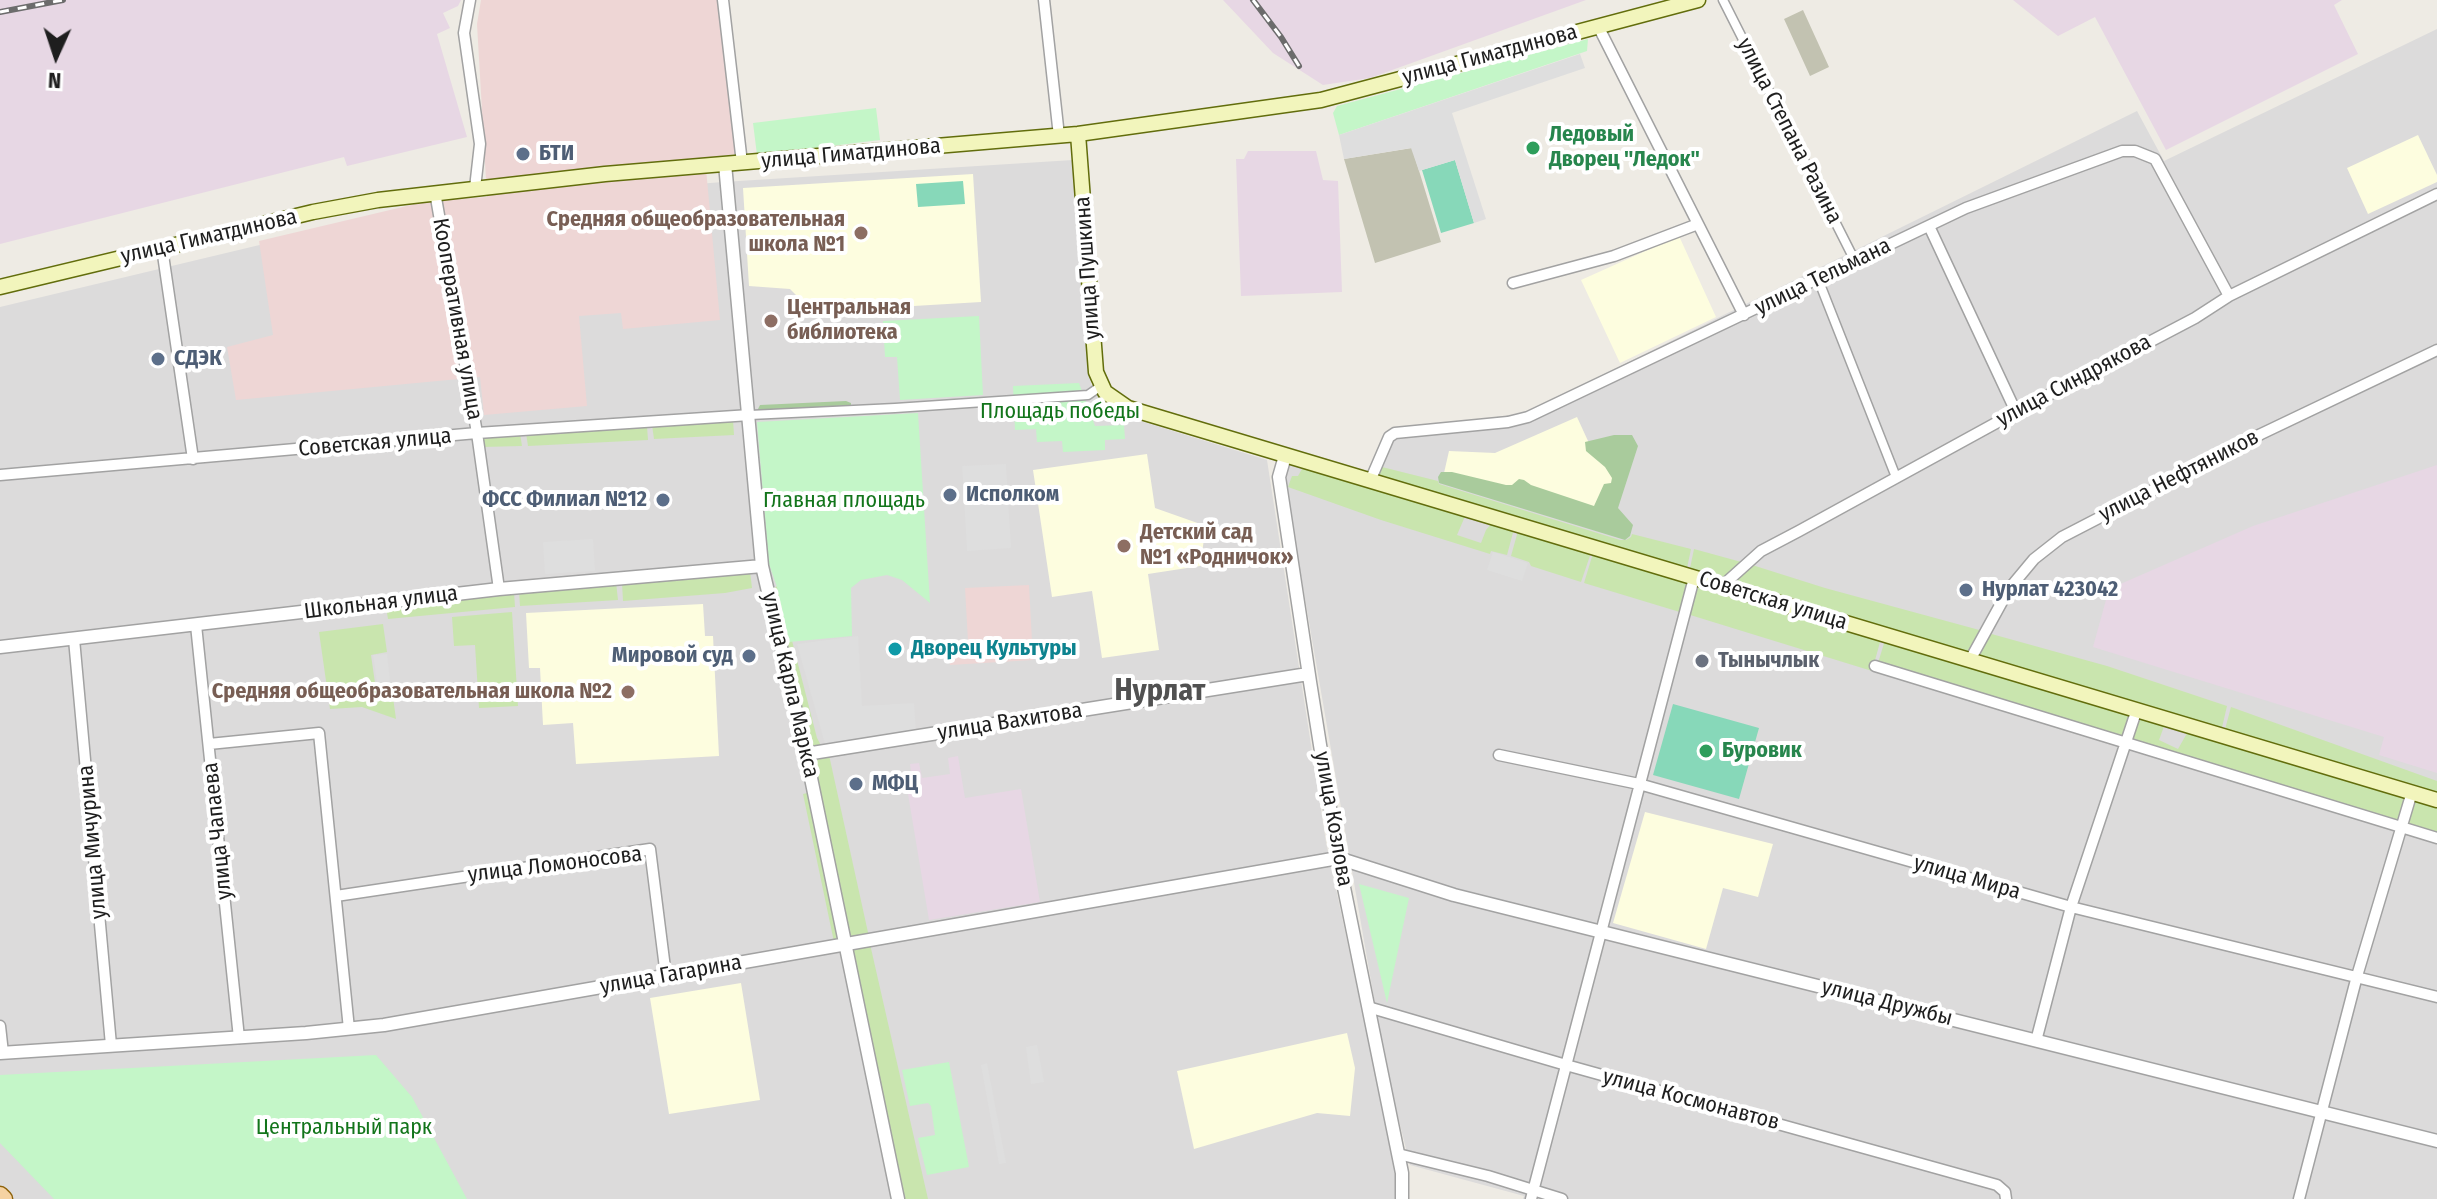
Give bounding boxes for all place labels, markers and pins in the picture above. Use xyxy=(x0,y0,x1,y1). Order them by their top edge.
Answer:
place label: Ледовый Дворец "Ледок" xyxy=(1549,122,1700,174)
marker: Ледовый Дворец "Ледок" xyxy=(1524,139,1542,157)
place label: БТИ xyxy=(539,141,574,167)
marker: БТИ xyxy=(514,145,532,163)
place label: Средняя общеобразовательная школа №1 xyxy=(547,207,845,258)
marker: Средняя общеобразовательная школа №1 xyxy=(852,224,870,242)
place label: Центральная библиотека xyxy=(787,295,911,346)
marker: Центральная библиотека xyxy=(762,312,780,330)
place label: СДЭК xyxy=(174,346,222,372)
marker: СДЭК xyxy=(149,350,167,368)
place label: Исполком xyxy=(966,482,1059,508)
marker: Исполком xyxy=(941,486,959,504)
place label: ФСС Филиал №12 xyxy=(482,487,647,513)
marker: ФСС Филиал №12 xyxy=(654,491,672,509)
place label: Детский сад №1 «Родничок» xyxy=(1140,520,1293,572)
marker: Детский сад №1 «Родничок» xyxy=(1115,537,1133,555)
place label: Нурлат 423042 xyxy=(1982,577,2118,603)
marker: Нурлат 423042 xyxy=(1957,581,1975,599)
place label: Дворец Культуры xyxy=(911,636,1076,662)
marker: Дворец Культуры xyxy=(886,640,904,658)
place label: Мировой суд xyxy=(612,643,733,669)
marker: Мировой суд xyxy=(740,647,758,665)
place label: Тынычлык xyxy=(1718,648,1819,674)
marker: Тынычлык xyxy=(1693,652,1711,670)
place label: Средняя общеобразовательная школа №2 xyxy=(212,679,612,705)
marker: Средняя общеобразовательная школа №2 xyxy=(619,683,637,701)
place label: Буровик xyxy=(1722,738,1802,764)
marker: Буровик xyxy=(1697,742,1715,760)
place label: МФЦ xyxy=(872,771,918,797)
marker: МФЦ xyxy=(847,775,865,793)

